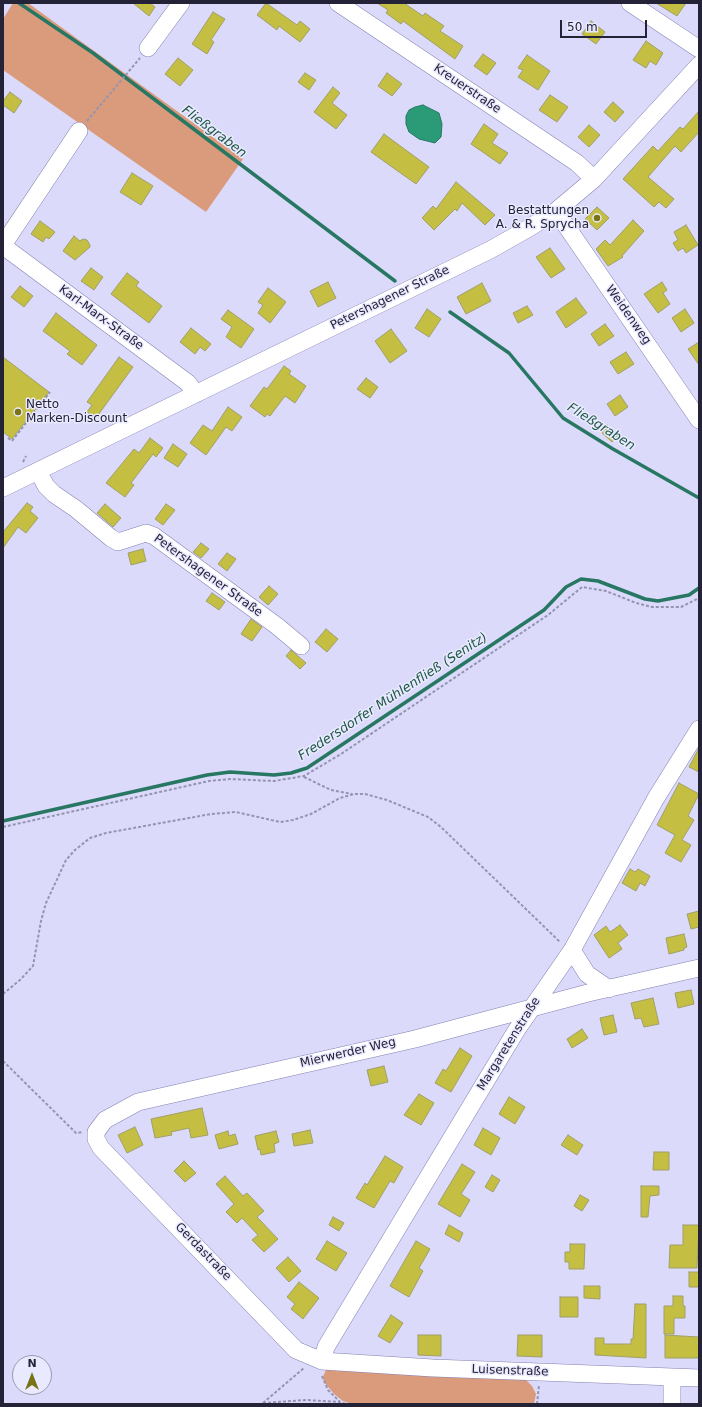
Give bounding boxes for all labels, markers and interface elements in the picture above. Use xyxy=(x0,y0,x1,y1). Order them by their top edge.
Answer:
scale bar xyxy=(562,12,649,38)
text: 50 m xyxy=(567,20,598,34)
street label: Kreuerstraße xyxy=(431,61,503,117)
water label: Fließgraben xyxy=(179,103,249,161)
place label: Bestattungen A. & R. Sprycha xyxy=(496,204,589,232)
marker: Bestattungen A. & R. Sprycha xyxy=(592,213,602,223)
street label: Petershagener Straße xyxy=(328,263,452,333)
street label: Weidenweg xyxy=(602,282,654,348)
street label: Karl-Marx-Straße xyxy=(56,283,146,353)
place label: Netto Marken-Discount xyxy=(26,398,127,426)
water label: Fließgraben xyxy=(564,400,638,454)
marker: Netto Marken-Discount xyxy=(13,407,23,417)
street label: Petershagener Straße xyxy=(151,532,265,620)
water label: Fredersdorfer Mühlenfließ (Senitz) xyxy=(295,630,491,764)
street label: Margaretenstraße xyxy=(474,995,544,1093)
street label: Mierwerder Weg xyxy=(299,1035,397,1071)
street label: Gerdastraße xyxy=(172,1220,234,1284)
north arrow xyxy=(12,1355,52,1395)
text: N xyxy=(27,1357,37,1370)
street label: Luisenstraße xyxy=(471,1362,549,1380)

